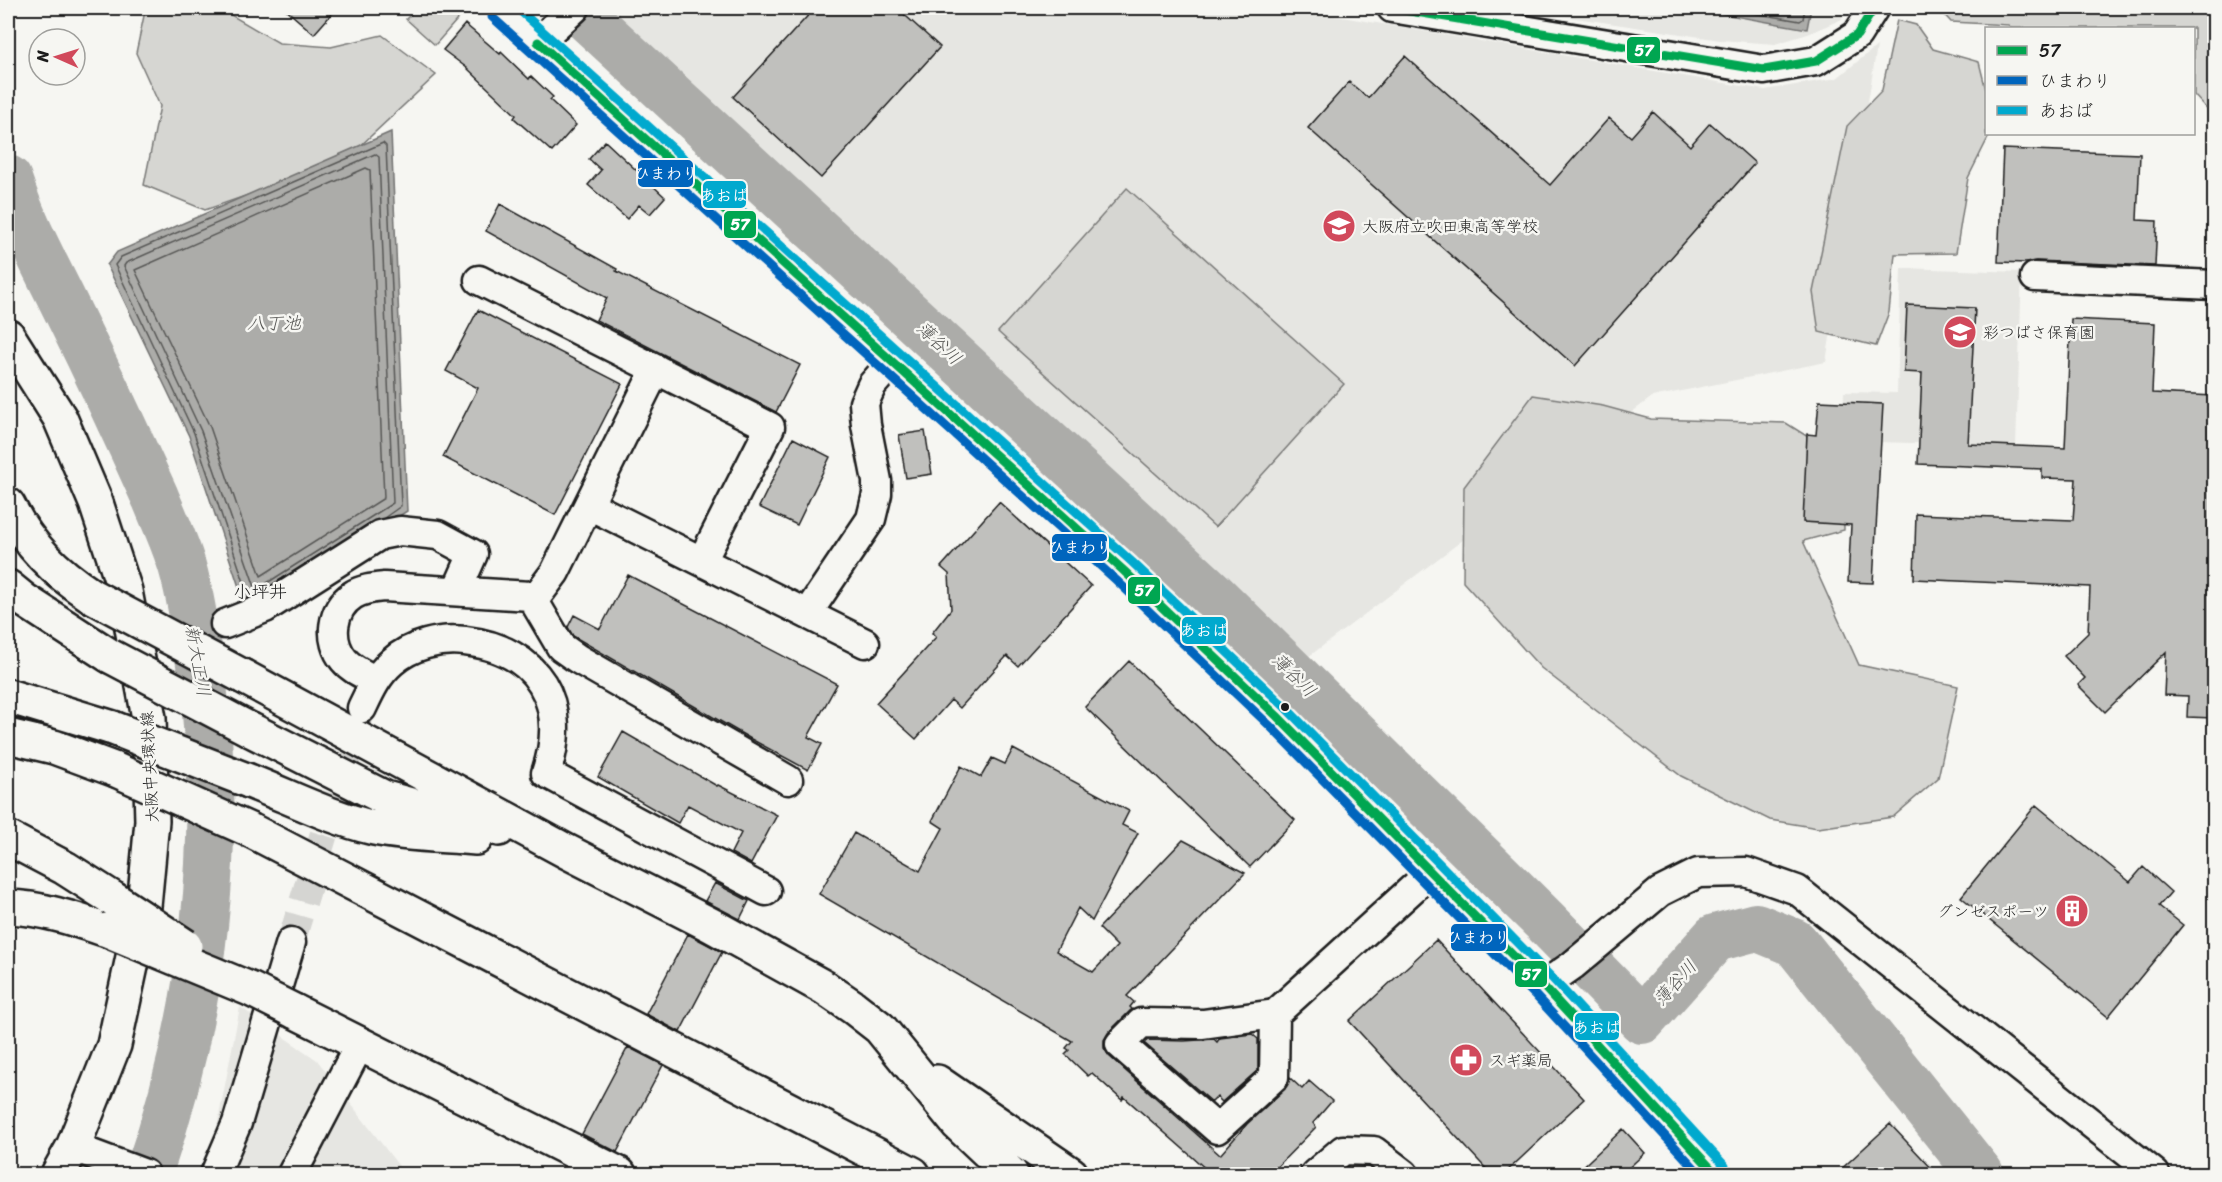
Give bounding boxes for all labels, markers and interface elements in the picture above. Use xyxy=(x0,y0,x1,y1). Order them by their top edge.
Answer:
north arrow xyxy=(27,27,87,87)
legend xyxy=(1985,27,2195,135)
text: 57 xyxy=(2039,35,2062,67)
line badge: 57 xyxy=(1626,36,1661,64)
text: 57 xyxy=(1635,36,1655,65)
text: N xyxy=(28,49,57,64)
text: ひまわり xyxy=(2039,65,2111,97)
text: あおば xyxy=(2039,95,2093,127)
text: ひまわり xyxy=(634,159,698,188)
line badge: ひまわり xyxy=(637,159,694,188)
line badge: あおば xyxy=(702,180,747,209)
text: あおば xyxy=(700,181,748,210)
school or university icon: 大阪府立吹田東高等学校 xyxy=(1321,208,1357,244)
line badge: 57 xyxy=(723,210,757,239)
text: 57 xyxy=(731,210,751,239)
place label: 大阪府立吹田東高等学校 xyxy=(1362,212,1538,241)
water label: 八丁池 xyxy=(247,307,302,339)
water label: 薄谷川 xyxy=(908,313,970,373)
school or university icon: 彩つばさ保育園 xyxy=(1942,314,1978,350)
place label: 彩つばさ保育園 xyxy=(1983,318,2095,347)
text: ひまわり xyxy=(1048,533,1112,562)
line badge: ひまわり xyxy=(1051,533,1108,562)
district label: 小坪井 xyxy=(233,576,287,608)
line badge: 57 xyxy=(1127,576,1161,605)
text: 57 xyxy=(1135,576,1155,605)
text: あおば xyxy=(1180,616,1228,645)
line badge: あおば xyxy=(1181,616,1227,645)
water label: 新大正川 xyxy=(176,623,220,699)
water label: 薄谷川 xyxy=(1264,645,1324,705)
unlabelled marker xyxy=(1279,701,1291,713)
street label: 大阪中央環状線 xyxy=(132,710,167,824)
building icon: グンゼスポーツ xyxy=(2054,893,2090,929)
place label: グンゼスポーツ xyxy=(1937,897,2049,926)
text: ひまわり xyxy=(1446,923,1510,952)
line badge: ひまわり xyxy=(1450,923,1507,952)
water label: 薄谷川 xyxy=(1645,952,1705,1014)
line badge: 57 xyxy=(1514,960,1548,988)
text: 57 xyxy=(1522,960,1542,989)
line badge: あおば xyxy=(1574,1012,1620,1041)
text: あおば xyxy=(1573,1013,1621,1042)
pharmacy icon: スギ薬局 xyxy=(1448,1042,1484,1078)
place label: スギ薬局 xyxy=(1489,1046,1553,1075)

